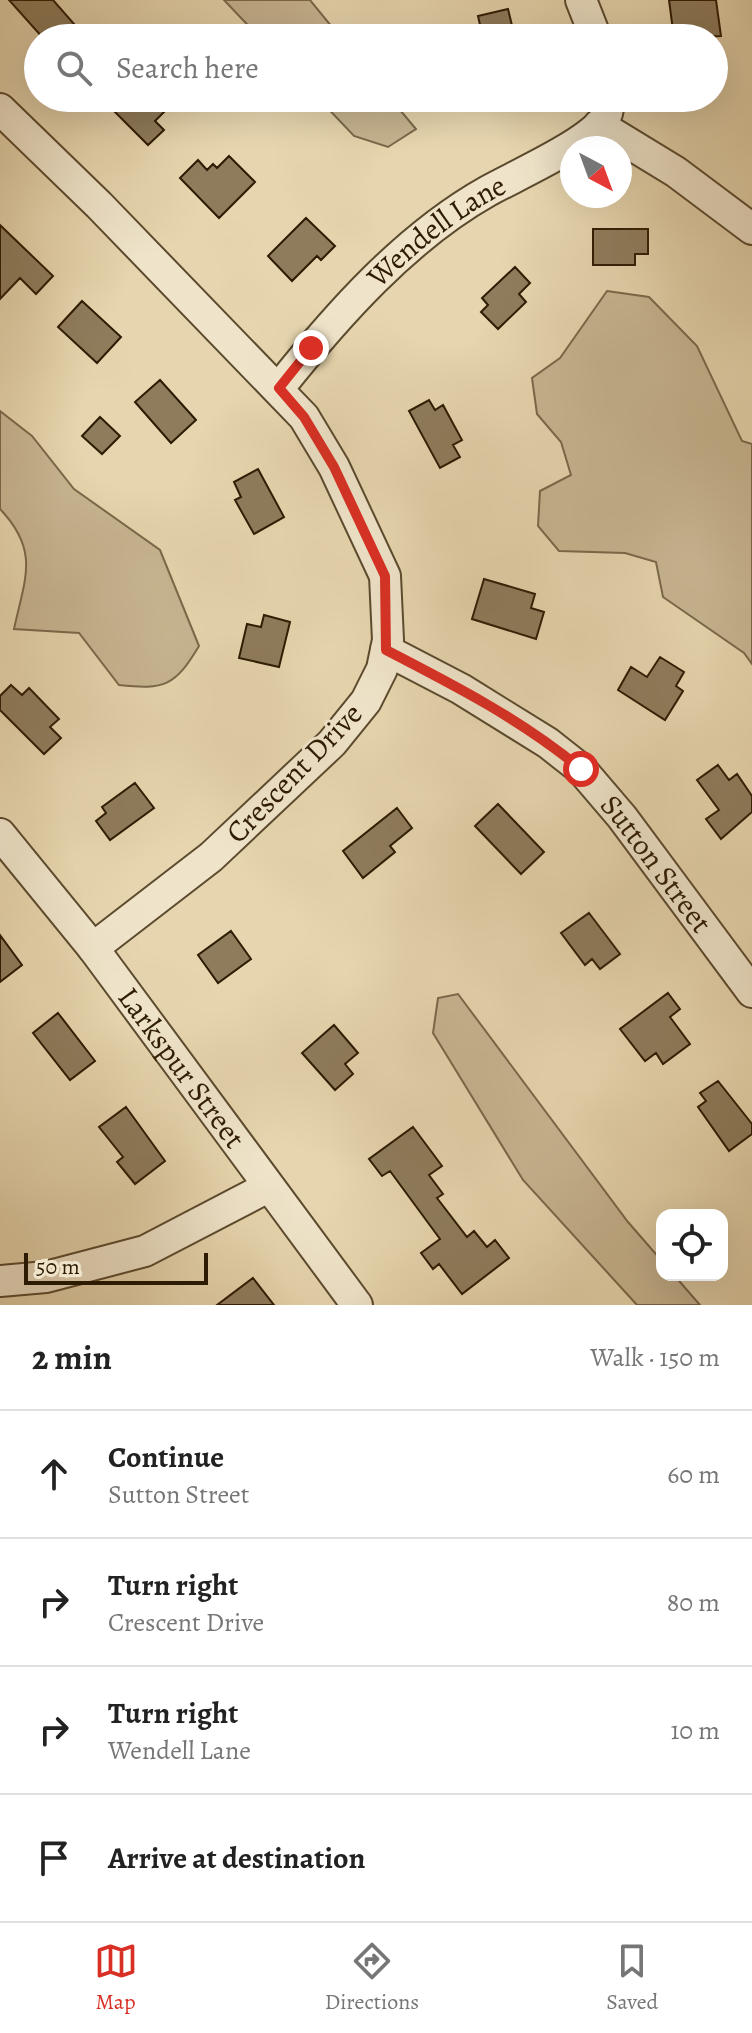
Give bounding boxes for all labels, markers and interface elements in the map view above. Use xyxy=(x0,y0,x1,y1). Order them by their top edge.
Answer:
search box xyxy=(24,24,728,112)
icon: search xyxy=(52,46,96,90)
text: Search here xyxy=(116,48,259,88)
north arrow xyxy=(560,136,632,208)
street label: Wendell Lane xyxy=(358,165,513,297)
route end xyxy=(293,330,329,366)
street label: Crescent Drive xyxy=(217,694,371,852)
route start xyxy=(563,751,599,787)
street label: Sutton Street xyxy=(591,786,721,941)
street label: Larkspur Street xyxy=(109,979,254,1156)
map controls xyxy=(656,1209,728,1281)
button: locate xyxy=(656,1209,728,1281)
scale bar xyxy=(24,1249,208,1285)
text: 50 m xyxy=(36,1252,80,1282)
text: 2 min xyxy=(32,1334,112,1381)
text: Walk · 150 m xyxy=(590,1340,720,1375)
text: Continue xyxy=(108,1437,224,1477)
icon: ahead xyxy=(32,1452,76,1496)
text: 60 m xyxy=(667,1457,720,1492)
text: Sutton Street xyxy=(108,1477,249,1512)
text: Turn right xyxy=(108,1565,238,1605)
icon: right xyxy=(32,1580,76,1624)
text: 80 m xyxy=(667,1585,720,1620)
text: Crescent Drive xyxy=(108,1605,264,1640)
text: Turn right xyxy=(108,1693,238,1733)
icon: right xyxy=(32,1708,76,1752)
text: 10 m xyxy=(670,1713,720,1748)
text: Wendell Lane xyxy=(108,1733,251,1768)
icon: arrive xyxy=(32,1836,76,1880)
text: Arrive at destination xyxy=(108,1838,365,1878)
tab: Map xyxy=(94,1939,138,2017)
tab: Directions xyxy=(325,1939,419,2017)
tab: Saved xyxy=(606,1939,658,2017)

